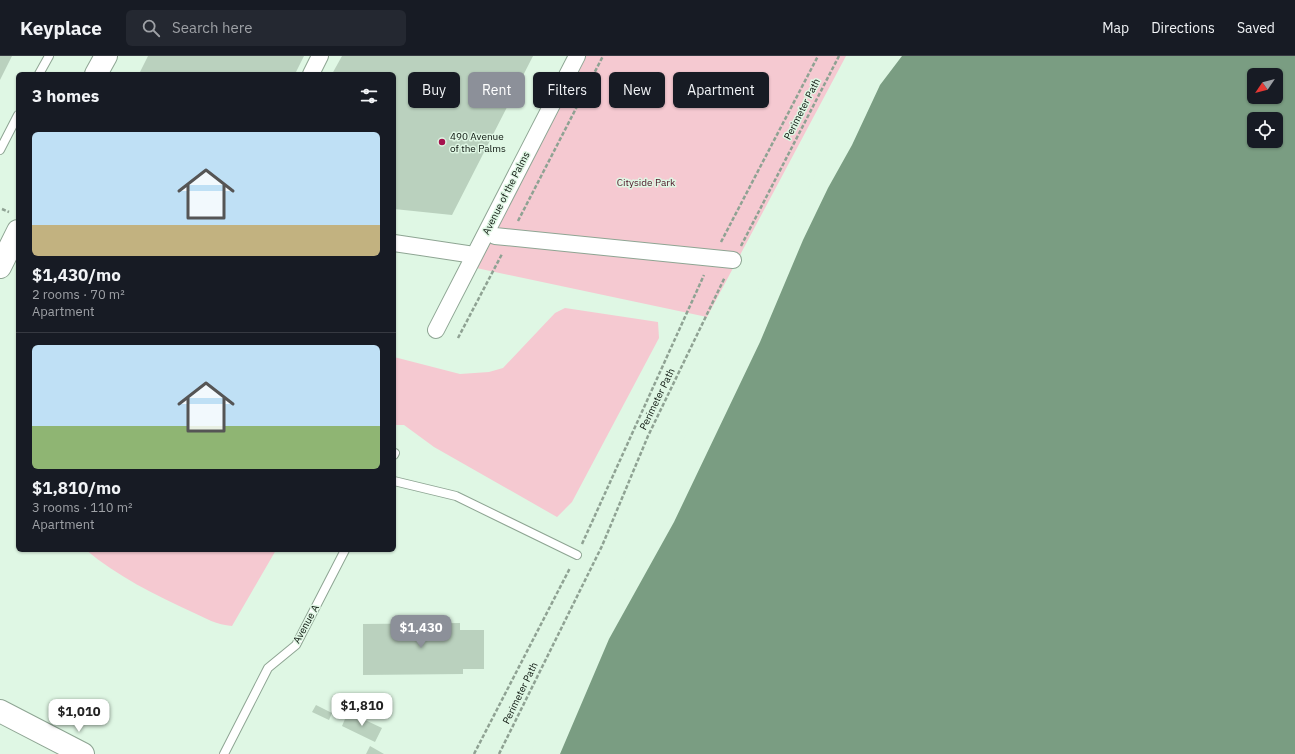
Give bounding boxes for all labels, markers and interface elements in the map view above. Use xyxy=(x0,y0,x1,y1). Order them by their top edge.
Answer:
search box xyxy=(126,10,406,46)
text: Keyplace xyxy=(20,16,102,40)
icon: search xyxy=(140,17,162,39)
text: Search here xyxy=(172,18,252,37)
text: Map xyxy=(1102,19,1129,37)
text: Directions xyxy=(1151,19,1215,37)
text: Saved xyxy=(1237,19,1275,37)
north arrow xyxy=(1247,68,1283,104)
map controls xyxy=(1247,68,1283,148)
chip: Buy xyxy=(408,72,460,108)
chip: Rent xyxy=(468,72,525,108)
chip: Filters xyxy=(533,72,601,108)
chip: New xyxy=(609,72,665,108)
chip: Apartment xyxy=(673,72,769,108)
street label: Perimeter Path xyxy=(781,76,823,142)
text: 3 homes xyxy=(32,85,99,107)
icon: filters xyxy=(358,85,380,107)
button: locate xyxy=(1247,112,1283,148)
place label: 490 Avenue of the Palms xyxy=(450,130,506,155)
marker: 490 Avenue of the Palms xyxy=(437,137,447,147)
street label: Avenue of the Palms xyxy=(479,149,533,237)
icon: home xyxy=(170,158,242,230)
park label: Cityside Park xyxy=(617,176,676,189)
text: $1,430/mo xyxy=(32,264,121,286)
text: 2 rooms · 70 m² xyxy=(32,286,125,303)
text: Apartment xyxy=(32,303,95,320)
street label: Perimeter Path xyxy=(636,366,678,432)
icon: home xyxy=(170,371,242,443)
text: $1,810/mo xyxy=(32,477,121,499)
text: 3 rooms · 110 m² xyxy=(32,499,133,516)
text: Apartment xyxy=(32,516,95,533)
street label: Avenue A xyxy=(290,602,322,646)
pin: $1,430 xyxy=(388,615,454,649)
text: $1,430 xyxy=(399,619,443,636)
street label: Perimeter Path xyxy=(499,660,541,726)
pin: $1,810 xyxy=(329,693,395,727)
text: $1,810 xyxy=(340,697,384,714)
pin: $1,010 xyxy=(46,699,112,733)
text: $1,010 xyxy=(57,703,101,720)

